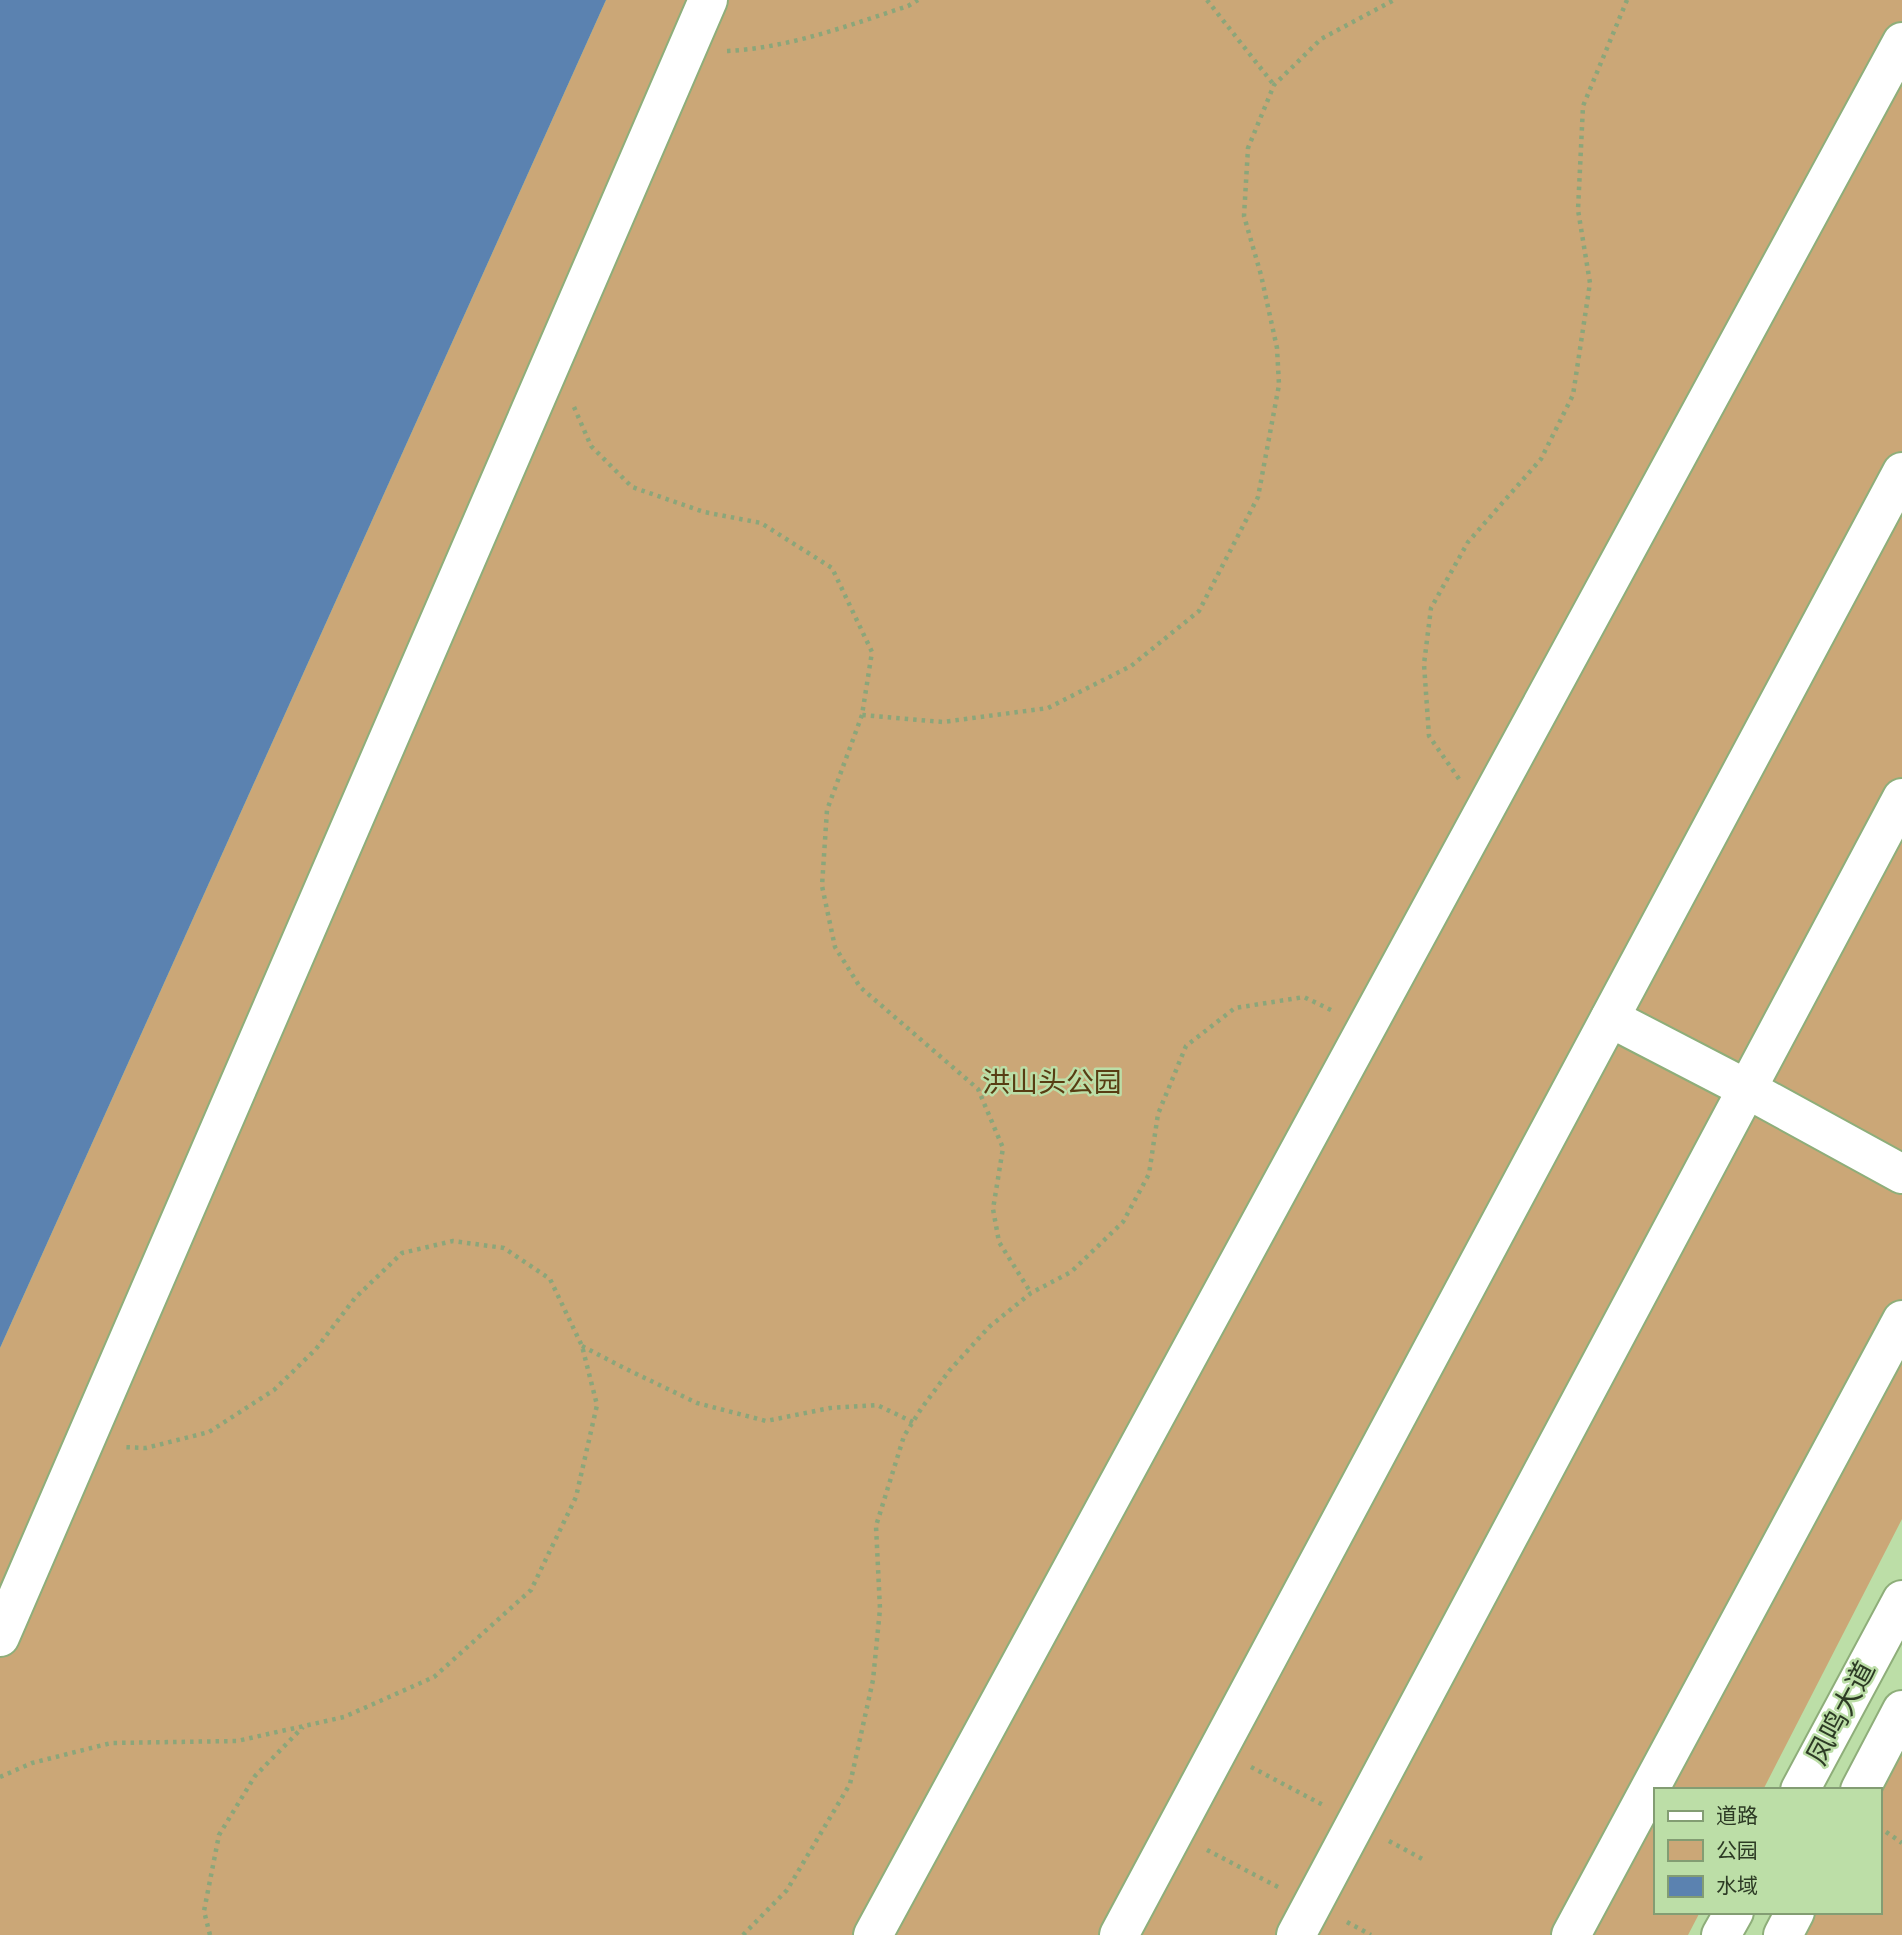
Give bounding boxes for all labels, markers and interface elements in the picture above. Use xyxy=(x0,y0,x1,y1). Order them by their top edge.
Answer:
park label: 洪山头公园 xyxy=(982,1062,1122,1103)
street label: 凤鸣大道 xyxy=(1797,1654,1885,1772)
legend xyxy=(1654,1788,1881,1914)
text: 道路 xyxy=(1716,1801,1758,1831)
text: 公园 xyxy=(1716,1836,1758,1866)
text: 水域 xyxy=(1716,1871,1758,1901)

